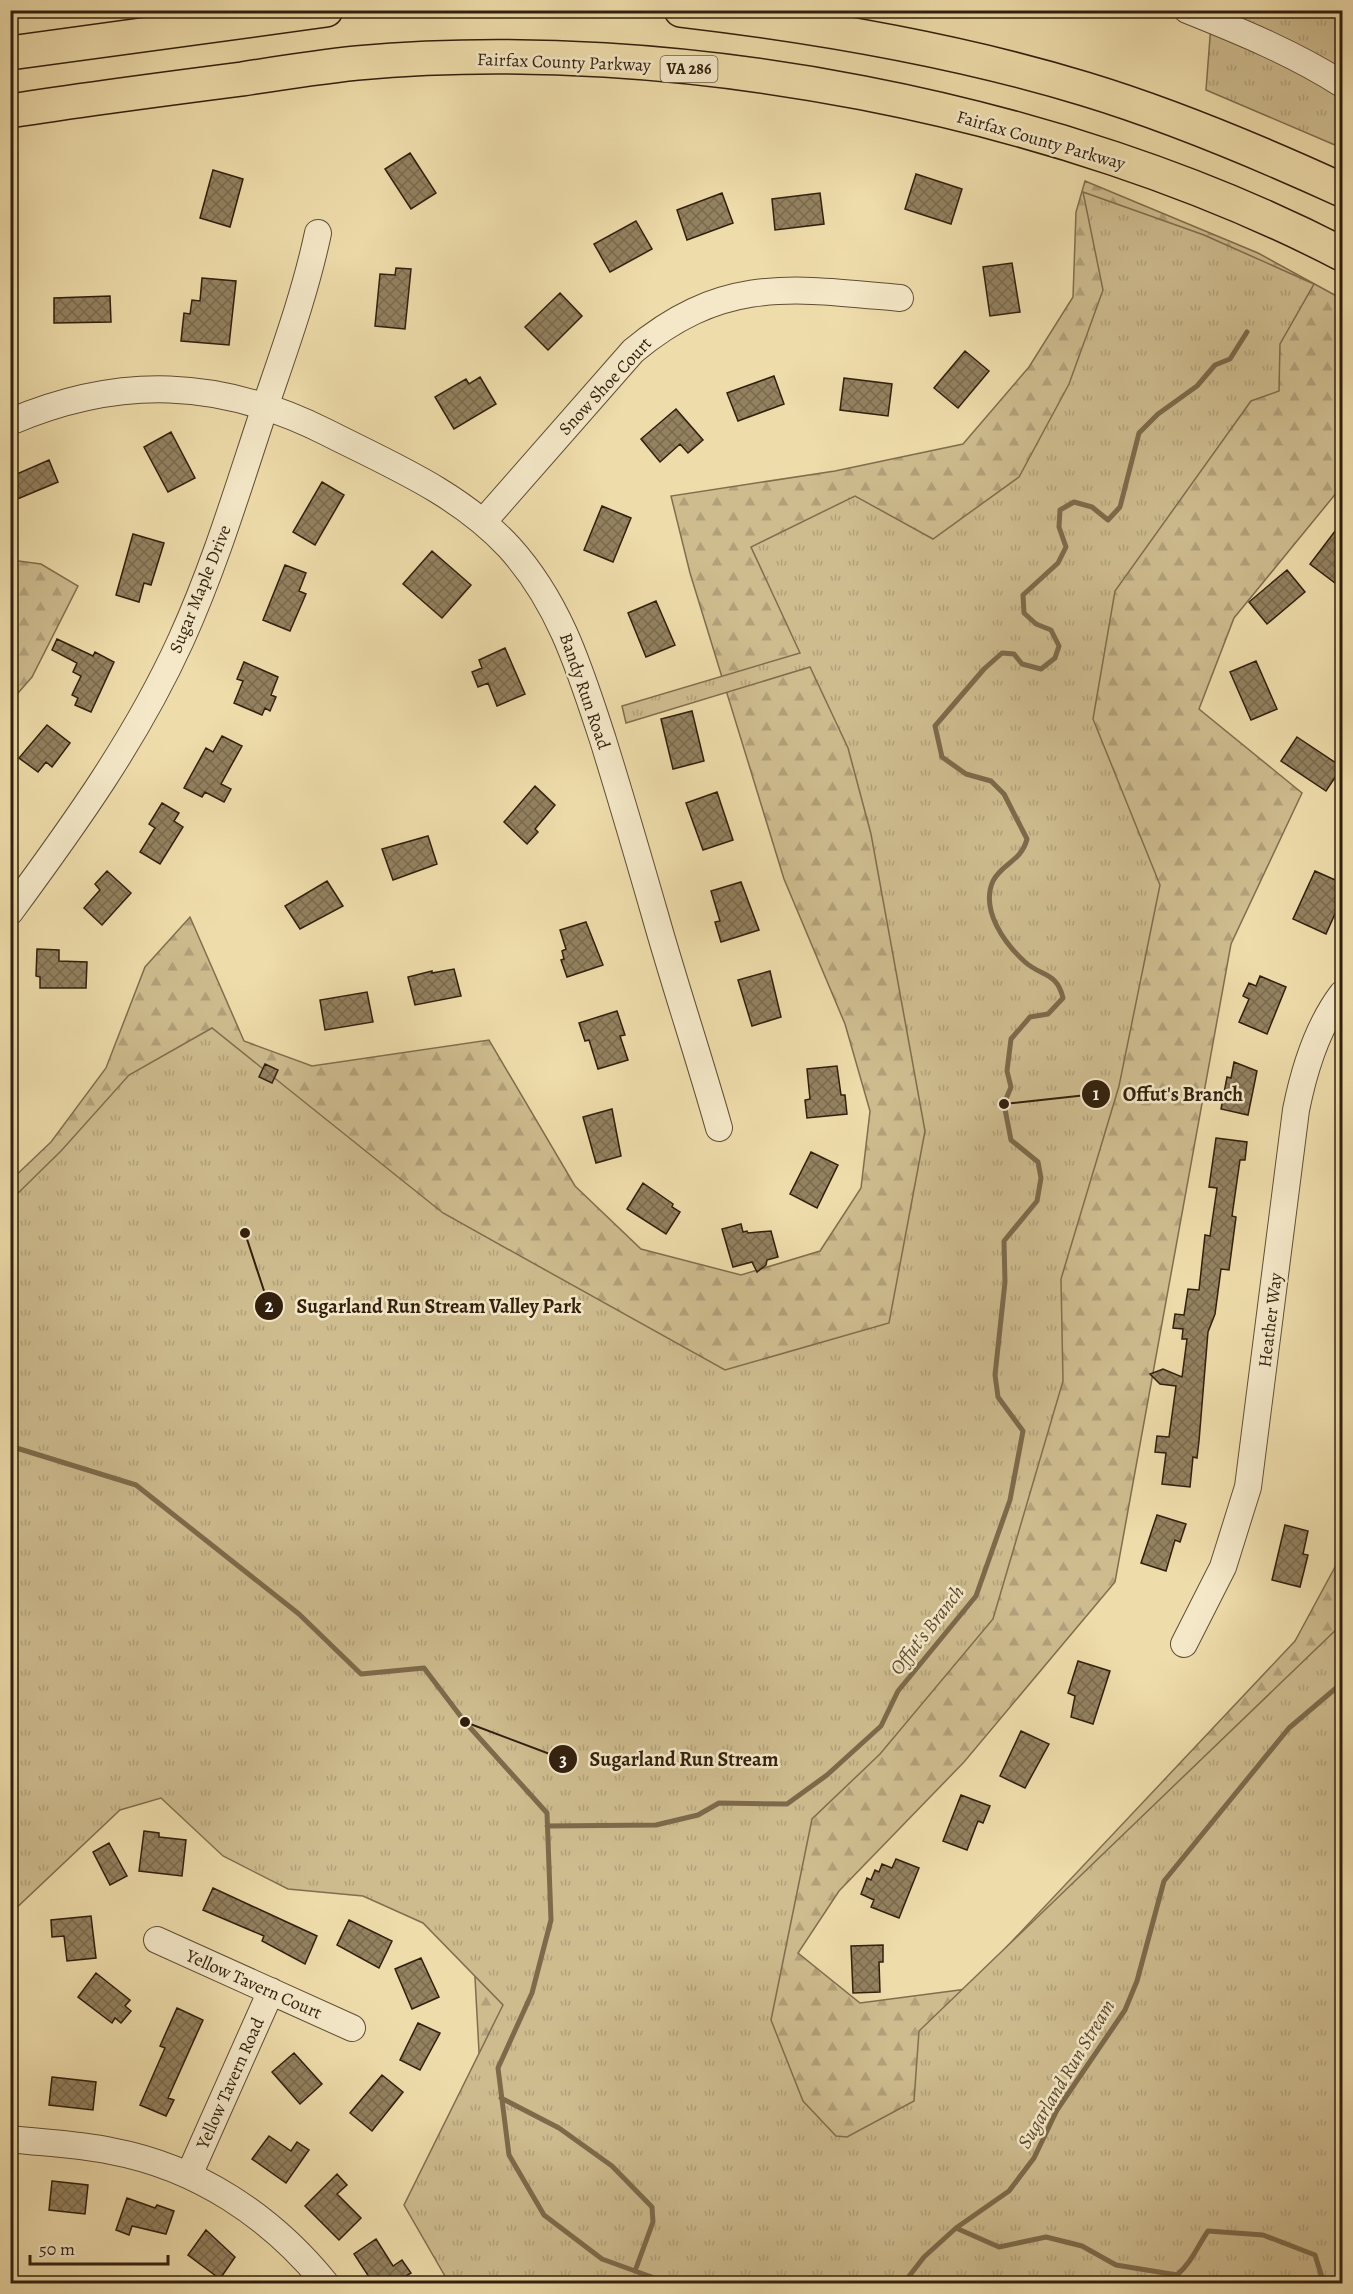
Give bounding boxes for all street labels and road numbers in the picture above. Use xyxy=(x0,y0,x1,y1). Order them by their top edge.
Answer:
street label: Fairfax County Parkway xyxy=(476,47,652,77)
road number: VA 286 xyxy=(660,56,718,82)
street label: Fairfax County Parkway xyxy=(954,104,1129,176)
street label: Snow Shoe Court xyxy=(553,332,657,440)
street label: Sugar Maple Drive xyxy=(163,521,237,657)
street label: Bandy Run Road xyxy=(554,630,616,753)
street label: Heather Way xyxy=(1252,1270,1288,1369)
street label: Yellow Tavern Court xyxy=(181,1943,326,2025)
street label: Yellow Tavern Road xyxy=(190,2013,270,2153)

